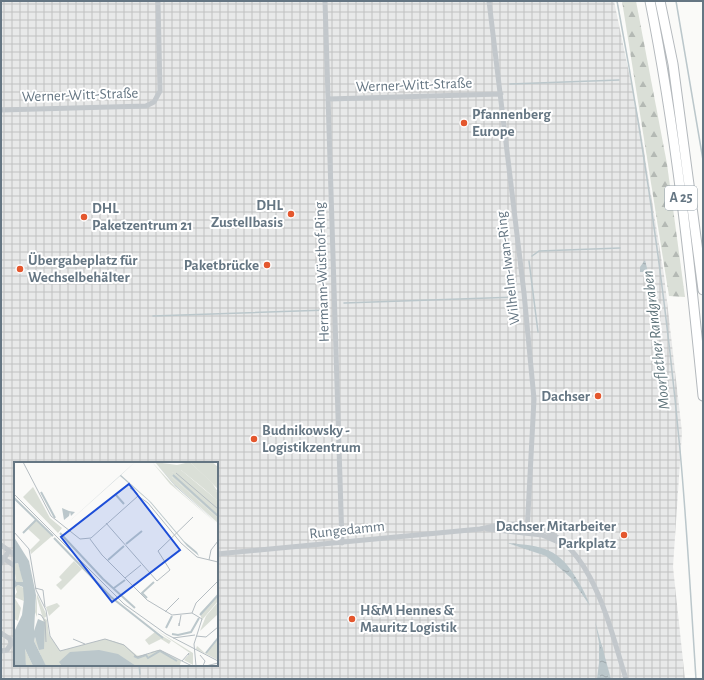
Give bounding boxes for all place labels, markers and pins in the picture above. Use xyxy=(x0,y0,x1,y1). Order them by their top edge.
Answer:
place label: Pfannenberg Europe xyxy=(472,107,551,139)
marker: Pfannenberg Europe xyxy=(459,118,469,128)
place label: DHL Zustellbasis xyxy=(211,198,284,230)
place label: DHL Paketzentrum 21 xyxy=(92,201,193,233)
marker: DHL Zustellbasis xyxy=(286,209,296,219)
marker: DHL Paketzentrum 21 xyxy=(79,212,89,222)
place label: Übergabeplatz für Wechselbehälter xyxy=(28,252,138,285)
place label: Paketbrücke xyxy=(184,258,259,273)
marker: Paketbrücke xyxy=(262,260,272,270)
marker: Übergabeplatz für Wechselbehälter xyxy=(15,264,25,274)
place label: Dachser xyxy=(541,389,591,404)
marker: Dachser xyxy=(593,391,603,401)
place label: Budnikowsky - Logistikzentrum xyxy=(262,423,361,455)
marker: Budnikowsky - Logistikzentrum xyxy=(249,434,259,444)
place label: Dachser Mitarbeiter Parkplatz xyxy=(496,519,617,551)
marker: Dachser Mitarbeiter Parkplatz xyxy=(619,530,629,540)
place label: H&M Hennes & Mauritz Logistik xyxy=(360,603,457,635)
marker: H&M Hennes & Mauritz Logistik xyxy=(347,614,357,624)

